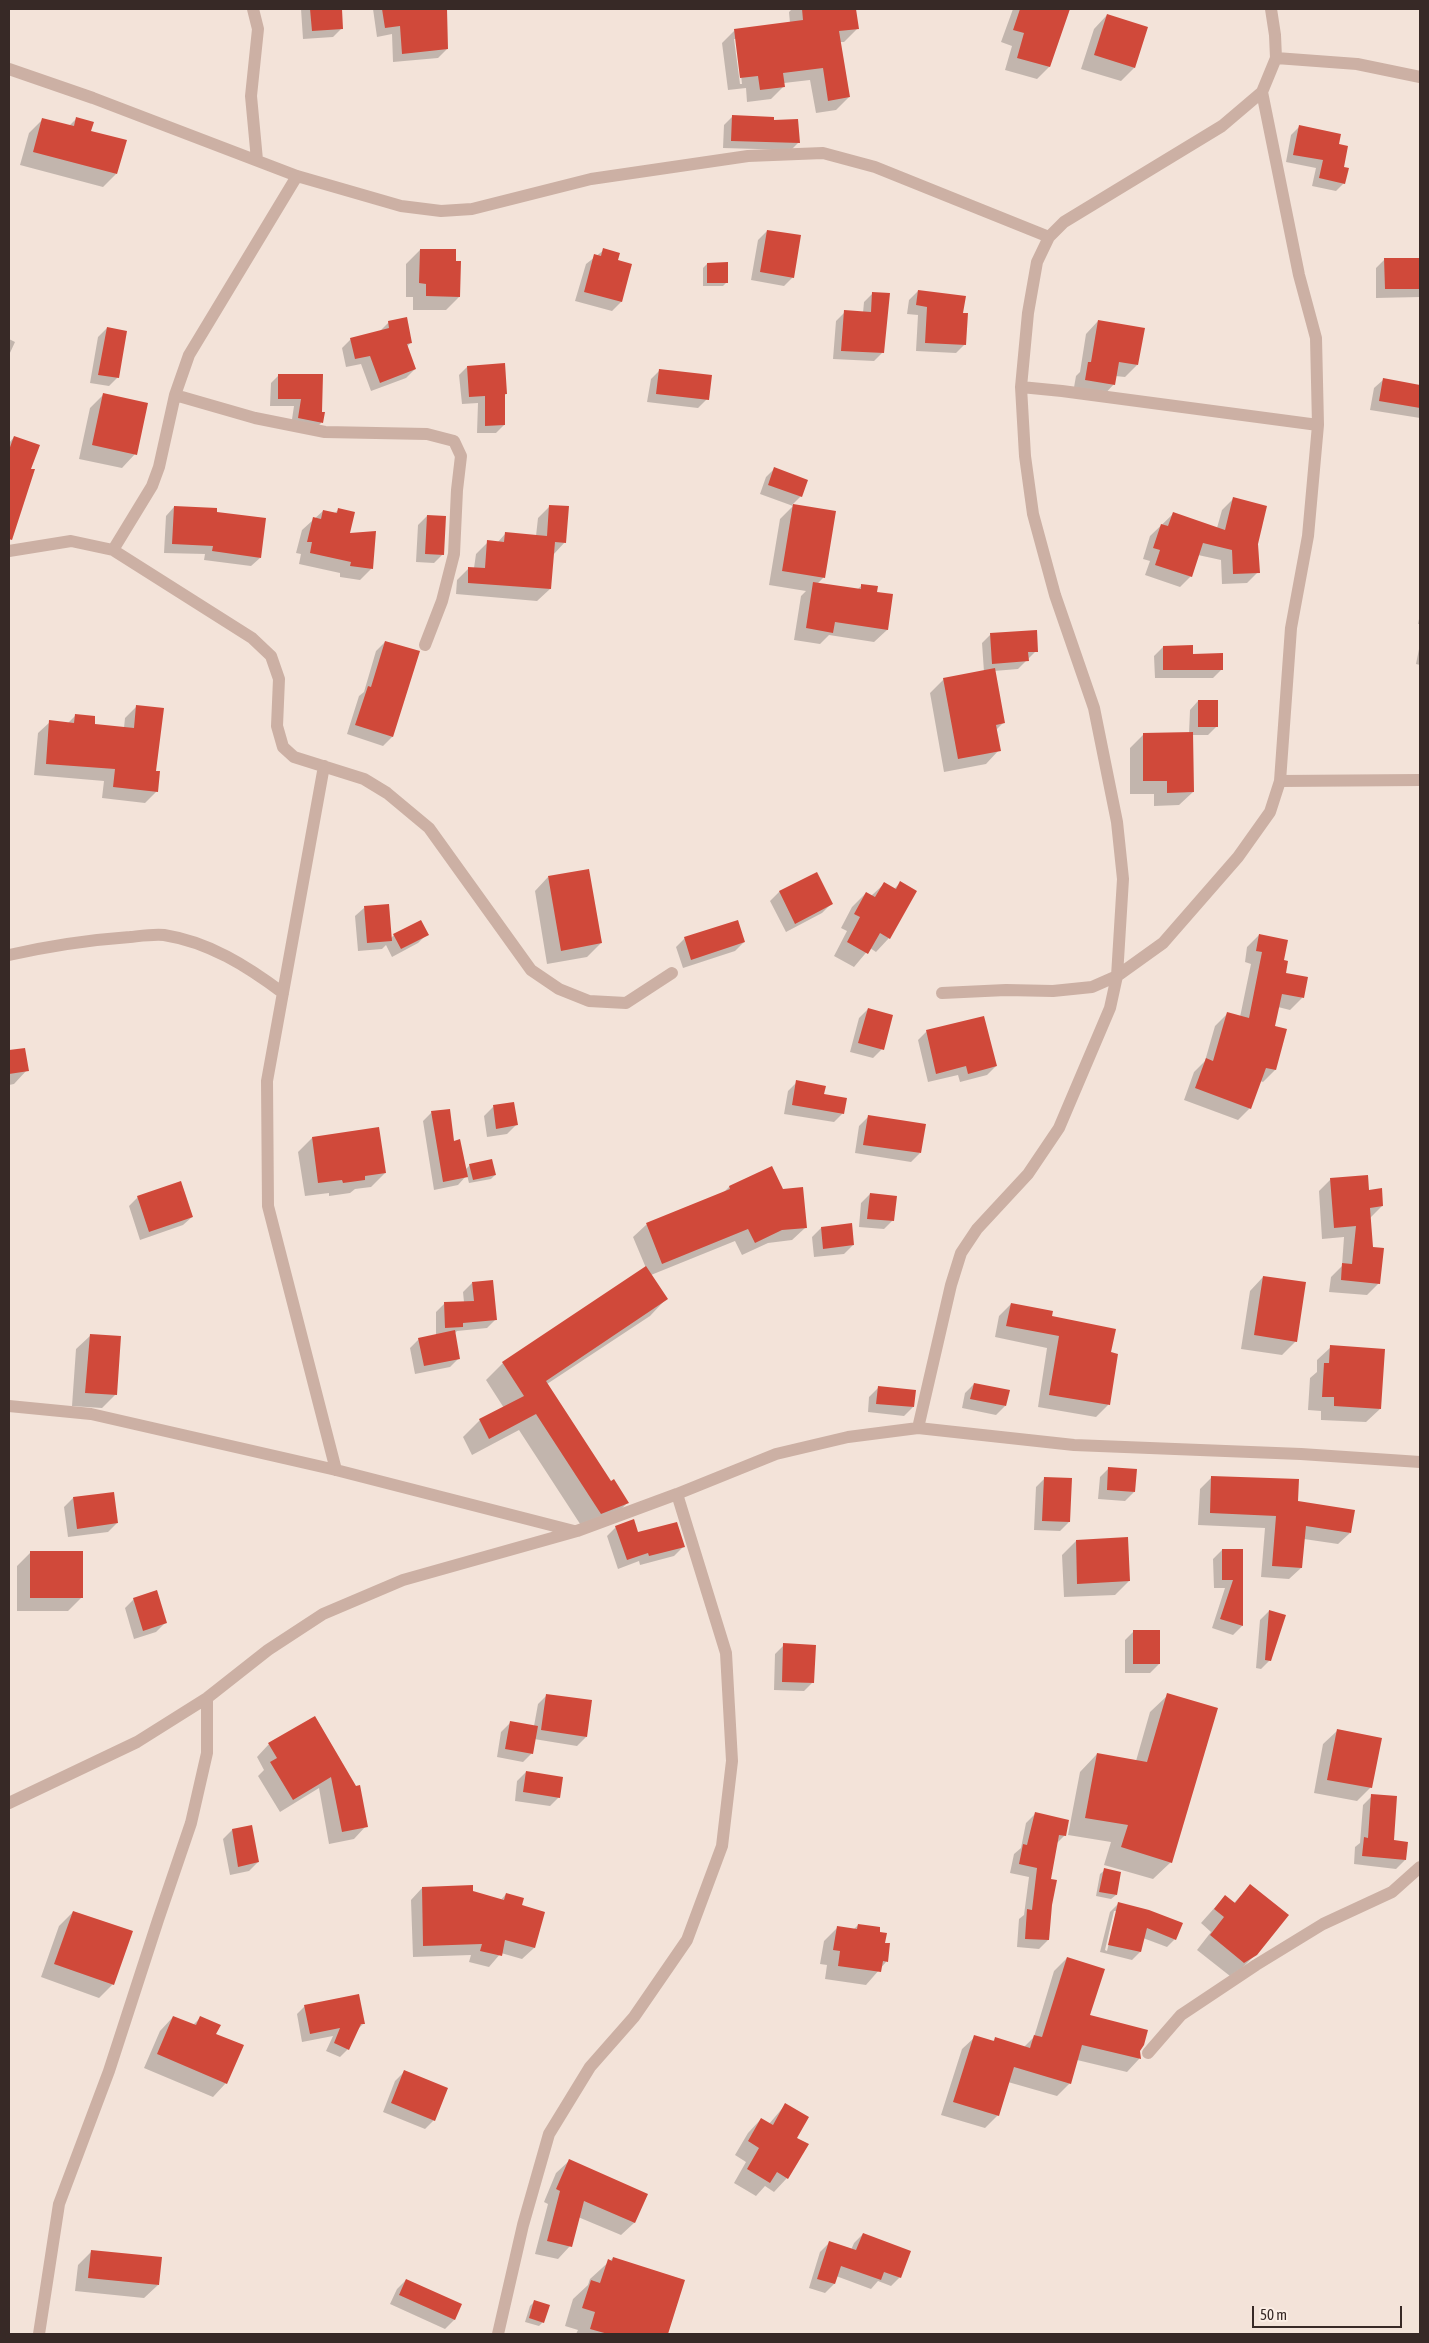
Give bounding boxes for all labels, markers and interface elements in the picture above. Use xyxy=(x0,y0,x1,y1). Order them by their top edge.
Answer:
scale bar xyxy=(1254,2296,1404,2328)
text: 50 m xyxy=(1260,2306,1287,2323)

